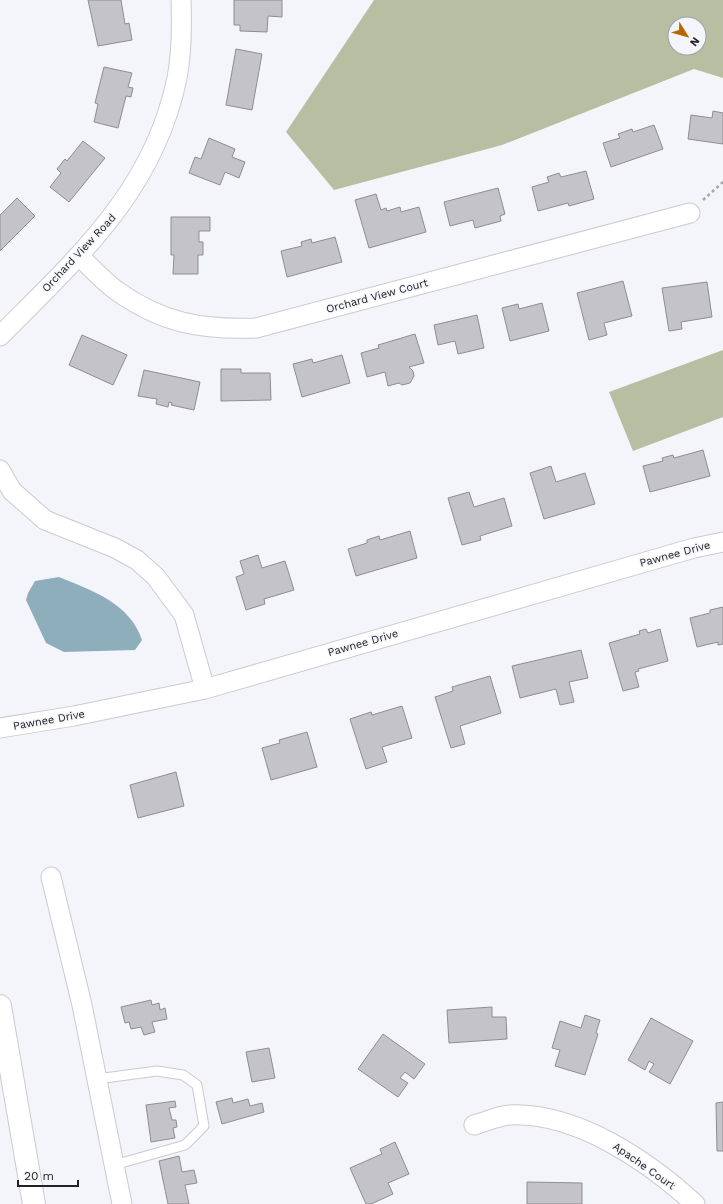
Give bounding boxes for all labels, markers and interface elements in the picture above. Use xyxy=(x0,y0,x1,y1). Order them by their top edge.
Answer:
north arrow xyxy=(667,16,707,56)
text: N xyxy=(687,35,702,49)
street label: Orchard View Road xyxy=(39,211,119,295)
street label: Orchard View Court xyxy=(325,276,430,316)
street label: Pawnee Drive xyxy=(638,538,712,570)
street label: Pawnee Drive xyxy=(326,627,400,659)
street label: Pawnee Drive xyxy=(12,707,86,733)
street label: Apache Court xyxy=(610,1140,678,1193)
scale bar xyxy=(18,1162,78,1188)
text: 20 m xyxy=(24,1169,54,1183)

